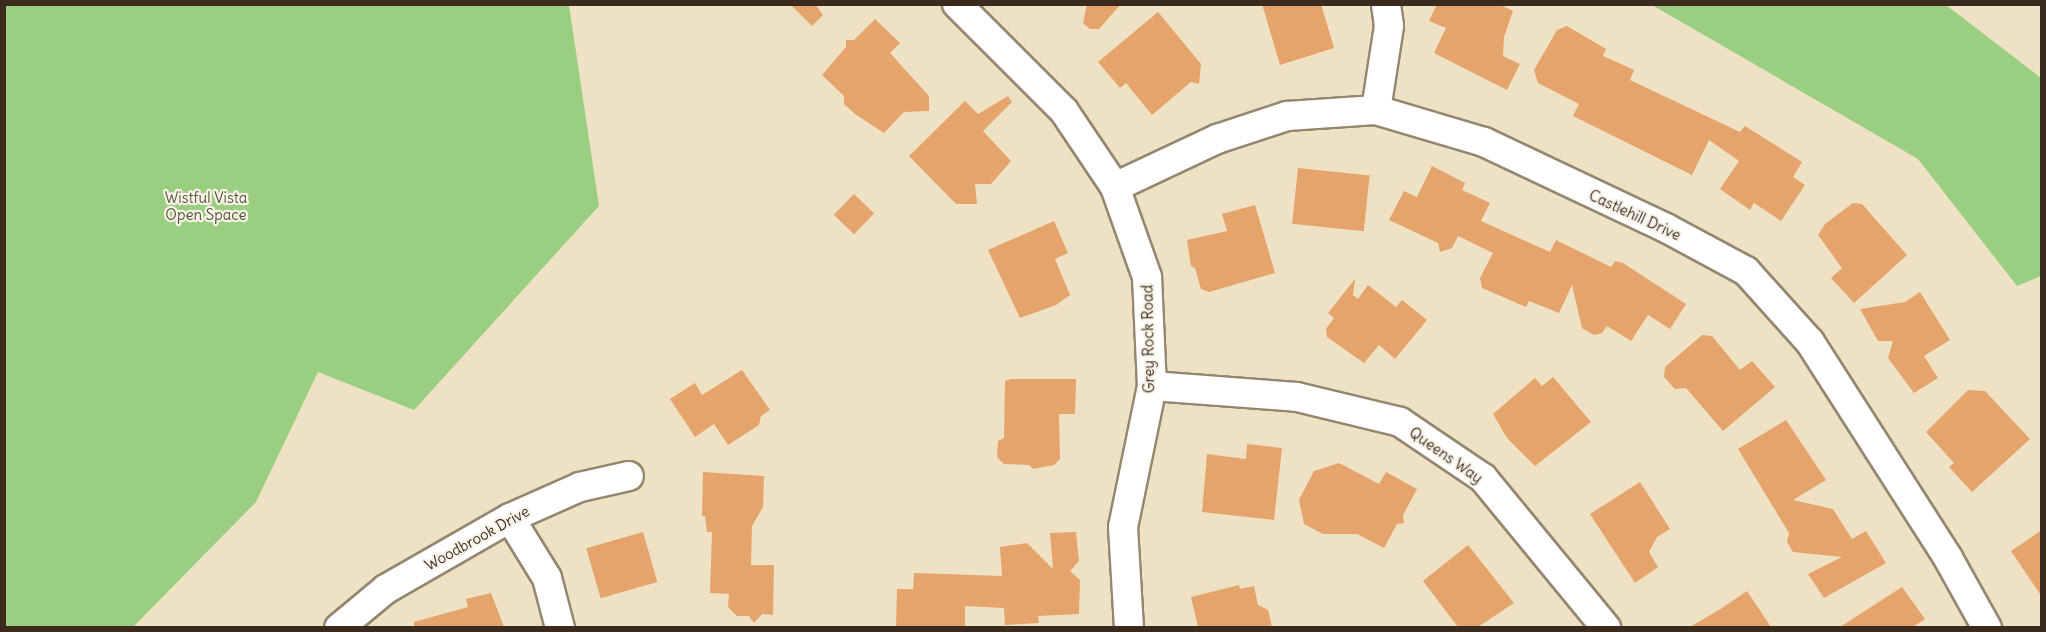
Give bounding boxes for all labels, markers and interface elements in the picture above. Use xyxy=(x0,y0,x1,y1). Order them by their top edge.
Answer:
street label: Castlehill Drive xyxy=(1586,186,1684,244)
park label: Wistful Vista Open Space xyxy=(165,188,247,223)
street label: Grey Rock Road xyxy=(1138,285,1158,393)
street label: Queens Way xyxy=(1406,423,1486,487)
street label: Woodbrook Drive xyxy=(422,502,532,574)

